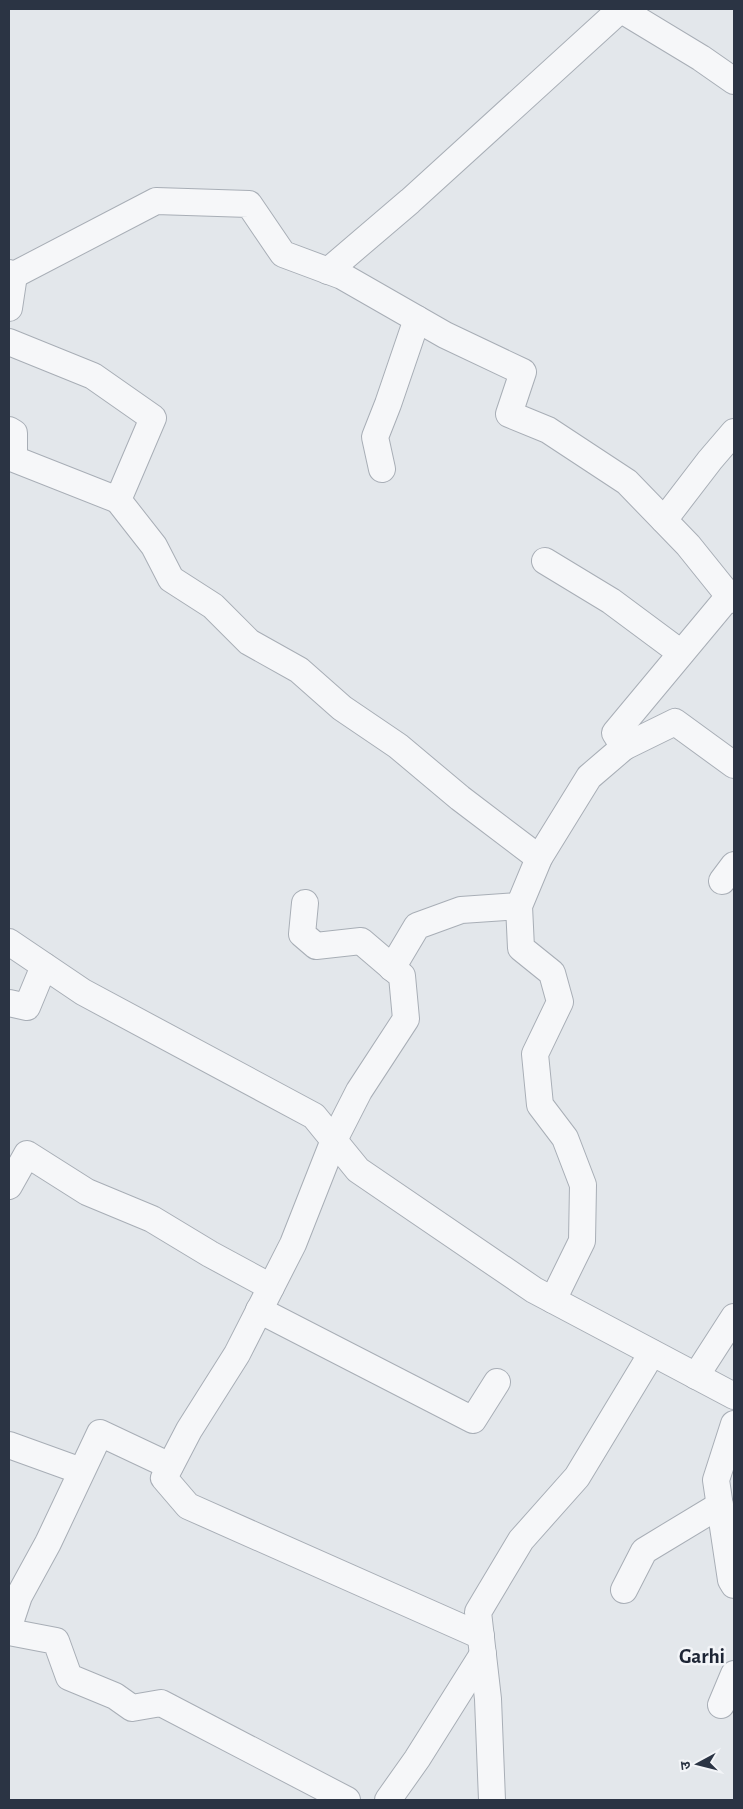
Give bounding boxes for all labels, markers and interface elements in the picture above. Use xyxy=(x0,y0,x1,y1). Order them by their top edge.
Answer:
district label: Garhi xyxy=(679,1646,725,1667)
north arrow xyxy=(673,1739,723,1789)
text: उ xyxy=(679,1760,694,1770)

